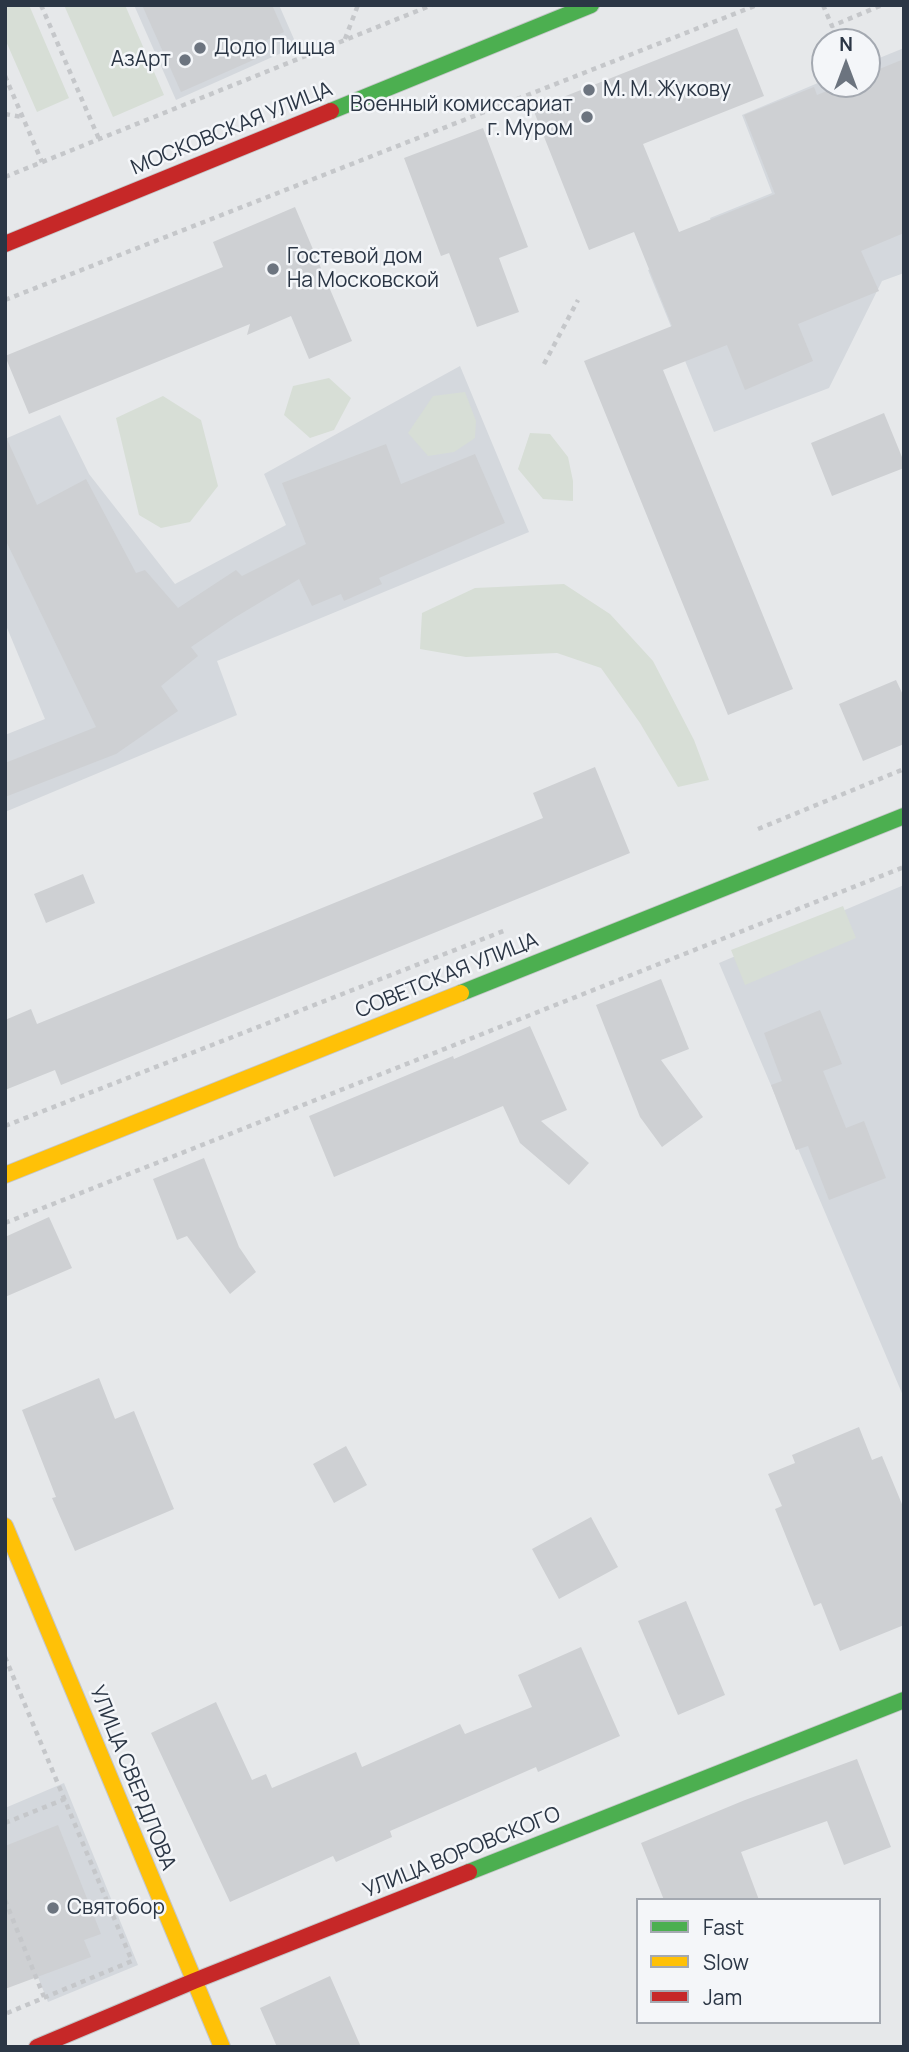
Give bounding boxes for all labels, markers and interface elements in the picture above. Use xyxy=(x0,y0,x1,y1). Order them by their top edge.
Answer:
north arrow xyxy=(811,28,881,98)
text: N xyxy=(839,31,853,57)
place label: Додо Пицца xyxy=(214,35,335,61)
marker: Додо Пицца xyxy=(192,40,208,56)
place label: АзАрт xyxy=(111,47,171,73)
marker: АзАрт xyxy=(177,52,193,68)
street label: МОСКОВСКАЯ УЛИЦА xyxy=(128,77,336,181)
place label: М. М. Жукову xyxy=(603,77,731,103)
marker: М. М. Жукову xyxy=(581,82,597,98)
place label: Военный комиссариат г. Муром xyxy=(350,92,573,142)
marker: Военный комиссариат г. Муром xyxy=(579,109,595,125)
place label: Гостевой дом На Московской xyxy=(287,244,439,294)
marker: Гостевой дом На Московской xyxy=(265,261,281,277)
street label: СОВЕТСКАЯ УЛИЦА xyxy=(352,928,542,1024)
street label: УЛИЦА СВЕРДЛОВА xyxy=(83,1682,181,1874)
street label: УЛИЦА ВОРОВСКОГО xyxy=(360,1802,564,1904)
place label: Святобор xyxy=(67,1895,165,1921)
legend xyxy=(636,1898,881,2024)
marker: Святобор xyxy=(45,1900,61,1916)
text: Fast xyxy=(703,1913,744,1941)
text: Slow xyxy=(703,1948,749,1976)
text: Jam xyxy=(703,1983,742,2011)

